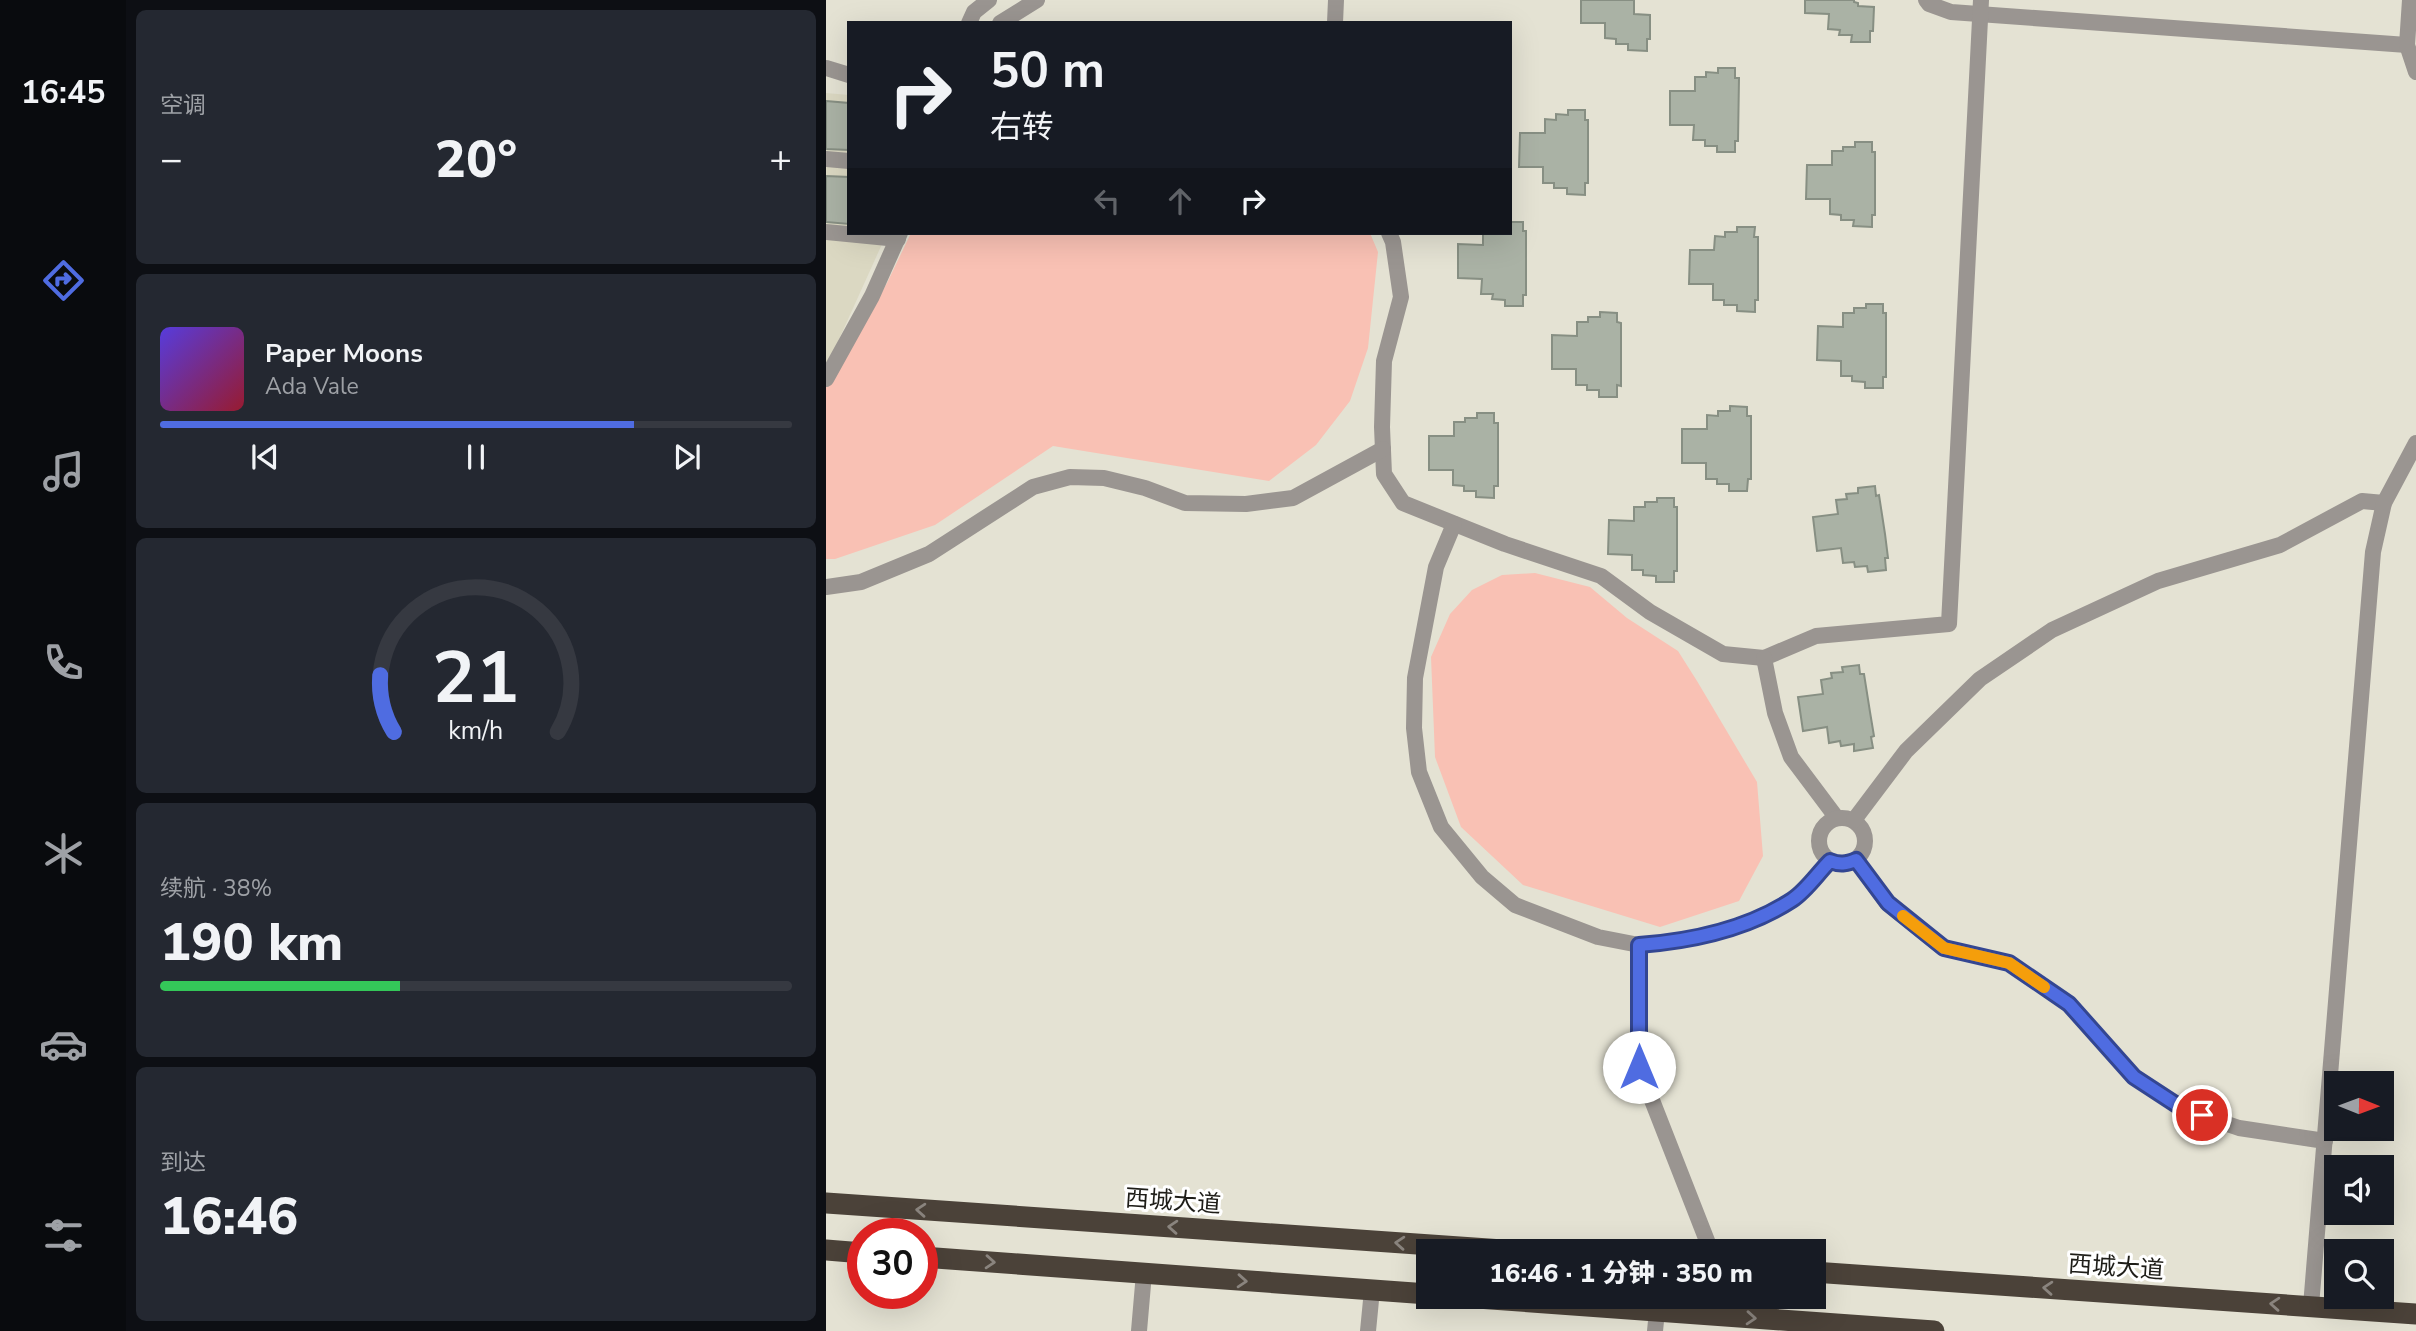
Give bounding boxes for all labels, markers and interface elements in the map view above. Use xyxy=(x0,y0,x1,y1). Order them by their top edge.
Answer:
text: 50 m xyxy=(990,37,1105,104)
icon: right xyxy=(875,49,966,140)
text: 16:45 xyxy=(21,71,105,114)
text: 空调 xyxy=(160,90,206,121)
text: 右转 xyxy=(990,106,1054,149)
text: 20° xyxy=(435,124,517,195)
text: − xyxy=(160,134,183,185)
text: + xyxy=(769,134,792,185)
icon: left xyxy=(1088,182,1126,220)
icon: ahead xyxy=(1161,182,1199,220)
icon: right xyxy=(1234,182,1272,220)
icon: directions xyxy=(39,256,88,305)
text: Paper Moons xyxy=(265,336,423,371)
text: Ada Vale xyxy=(265,371,359,402)
icon: previous xyxy=(246,438,284,476)
icon: pause xyxy=(457,438,495,476)
icon: next xyxy=(668,438,706,476)
icon: music xyxy=(39,447,88,496)
text: 21 xyxy=(432,628,520,728)
icon: phone xyxy=(39,638,88,687)
text: km/h xyxy=(448,713,504,747)
icon: climate xyxy=(39,829,88,878)
text: 续航 · 38% xyxy=(160,873,272,904)
text: 190 km xyxy=(160,907,343,978)
icon: car xyxy=(39,1020,88,1069)
position arrow xyxy=(1602,1030,1676,1104)
north arrow xyxy=(2324,1071,2394,1141)
map controls xyxy=(2324,1071,2394,1309)
pin xyxy=(2172,1085,2232,1145)
icon: arrive xyxy=(2183,1096,2221,1134)
text: 到达 xyxy=(160,1147,206,1178)
button: sound xyxy=(2324,1155,2394,1225)
text: 16:46 xyxy=(160,1181,298,1252)
street label: 西城大道 xyxy=(1124,1182,1222,1220)
one-way arrow xyxy=(915,1203,926,1218)
icon: filters xyxy=(39,1211,88,1260)
speed limit sign: 30 xyxy=(847,1218,938,1309)
one-way arrow xyxy=(1167,1220,1178,1235)
one-way arrow xyxy=(1394,1236,1405,1251)
button: search xyxy=(2324,1239,2394,1309)
street label: 西城大道 xyxy=(2067,1248,2165,1286)
one-way arrow xyxy=(985,1254,996,1269)
text: 16:46 · 1 分钟 · 350 m xyxy=(1489,1256,1753,1291)
one-way arrow xyxy=(1236,1273,1247,1288)
one-way arrow xyxy=(2042,1281,2053,1296)
one-way arrow xyxy=(2269,1297,2280,1312)
one-way arrow xyxy=(1746,1310,1757,1325)

